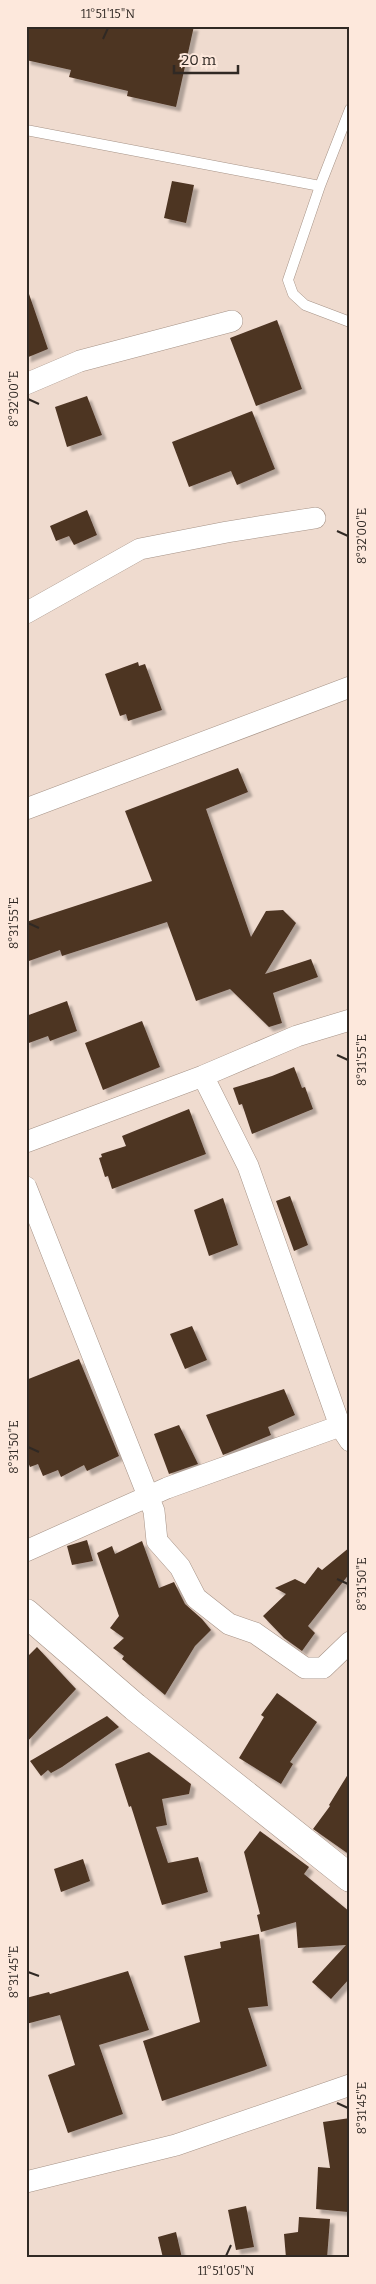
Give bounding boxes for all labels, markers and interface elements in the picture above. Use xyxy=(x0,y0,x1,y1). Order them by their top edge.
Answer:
text: 11°51'15"N xyxy=(81,7,135,21)
scale bar xyxy=(174,42,237,74)
text: 20 m xyxy=(181,51,217,69)
text: 8°32'00"E xyxy=(7,371,21,427)
text: 8°32'00"E xyxy=(355,508,369,564)
text: 8°31'55"E xyxy=(7,897,21,949)
text: 8°31'55"E xyxy=(355,1034,369,1086)
text: 8°31'50"E xyxy=(7,1420,21,1474)
text: 8°31'50"E xyxy=(355,1557,369,1611)
text: 8°31'45"E xyxy=(7,1946,21,1998)
text: 8°31'45"E xyxy=(355,2082,369,2134)
text: 11°51'05"N xyxy=(198,2264,255,2278)

